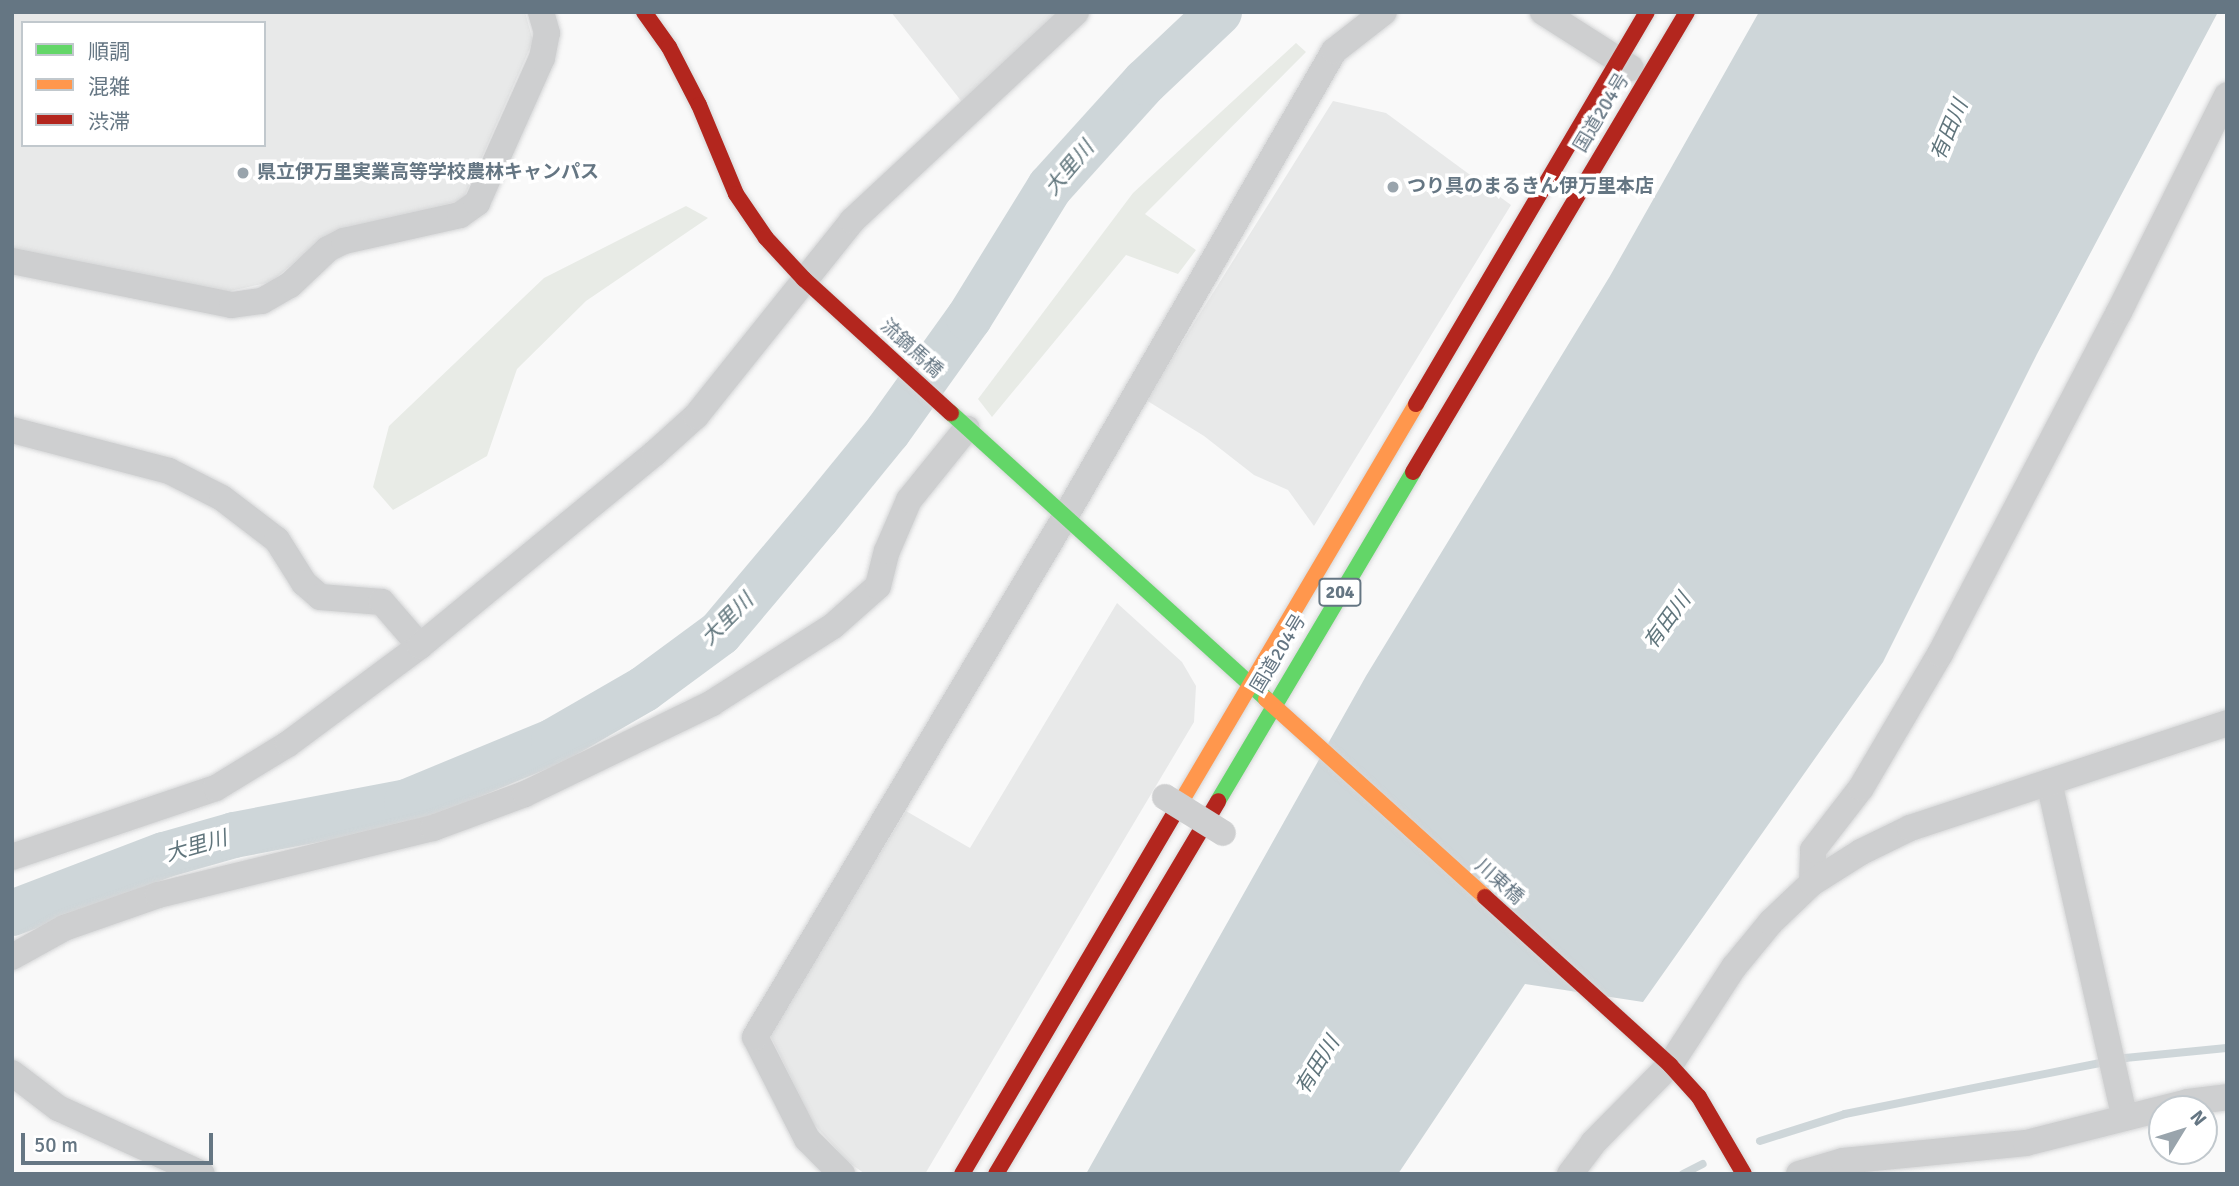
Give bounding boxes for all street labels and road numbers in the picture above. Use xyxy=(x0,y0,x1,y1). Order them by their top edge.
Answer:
street label: 国道204号 xyxy=(1570,70,1634,156)
street label: 流鏑馬橋 xyxy=(875,315,947,383)
road number: 204 xyxy=(1317,578,1363,606)
street label: 国道204号 xyxy=(1247,611,1311,697)
street label: 川東橋 xyxy=(1470,854,1528,910)

